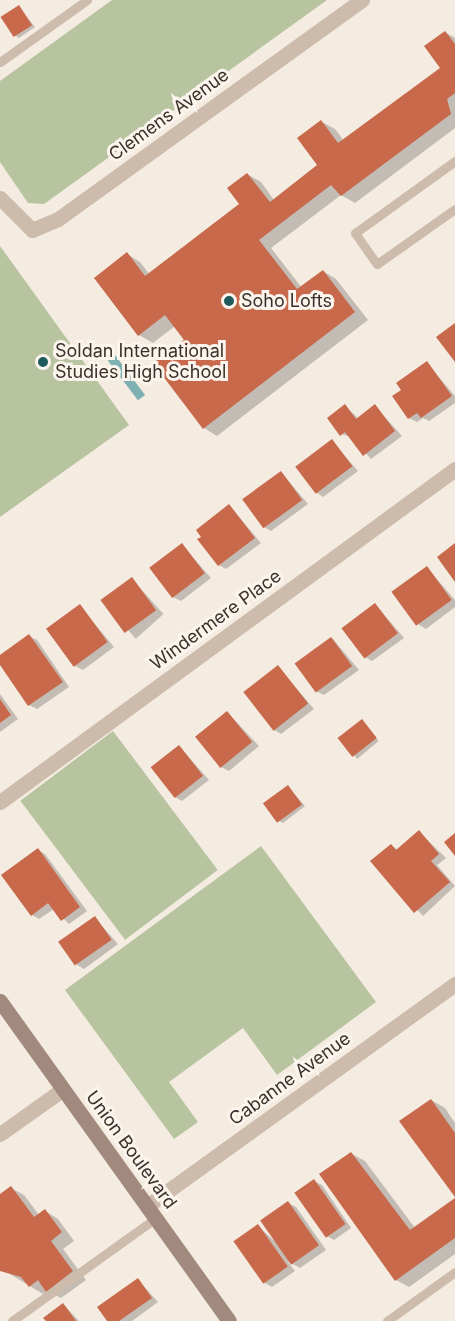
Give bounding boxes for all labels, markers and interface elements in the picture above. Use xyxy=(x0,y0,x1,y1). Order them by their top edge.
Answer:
street label: Clemens Avenue xyxy=(105,64,233,166)
place label: Soho Lofts xyxy=(241,290,332,312)
marker: Soho Lofts xyxy=(222,294,236,308)
place label: Soldan International Studies High School xyxy=(55,341,226,384)
marker: Soldan International Studies High School xyxy=(36,355,50,369)
street label: Windermere Place xyxy=(146,565,286,675)
street label: Cabanne Avenue xyxy=(225,1028,355,1130)
street label: Union Boulevard xyxy=(81,1087,181,1213)

